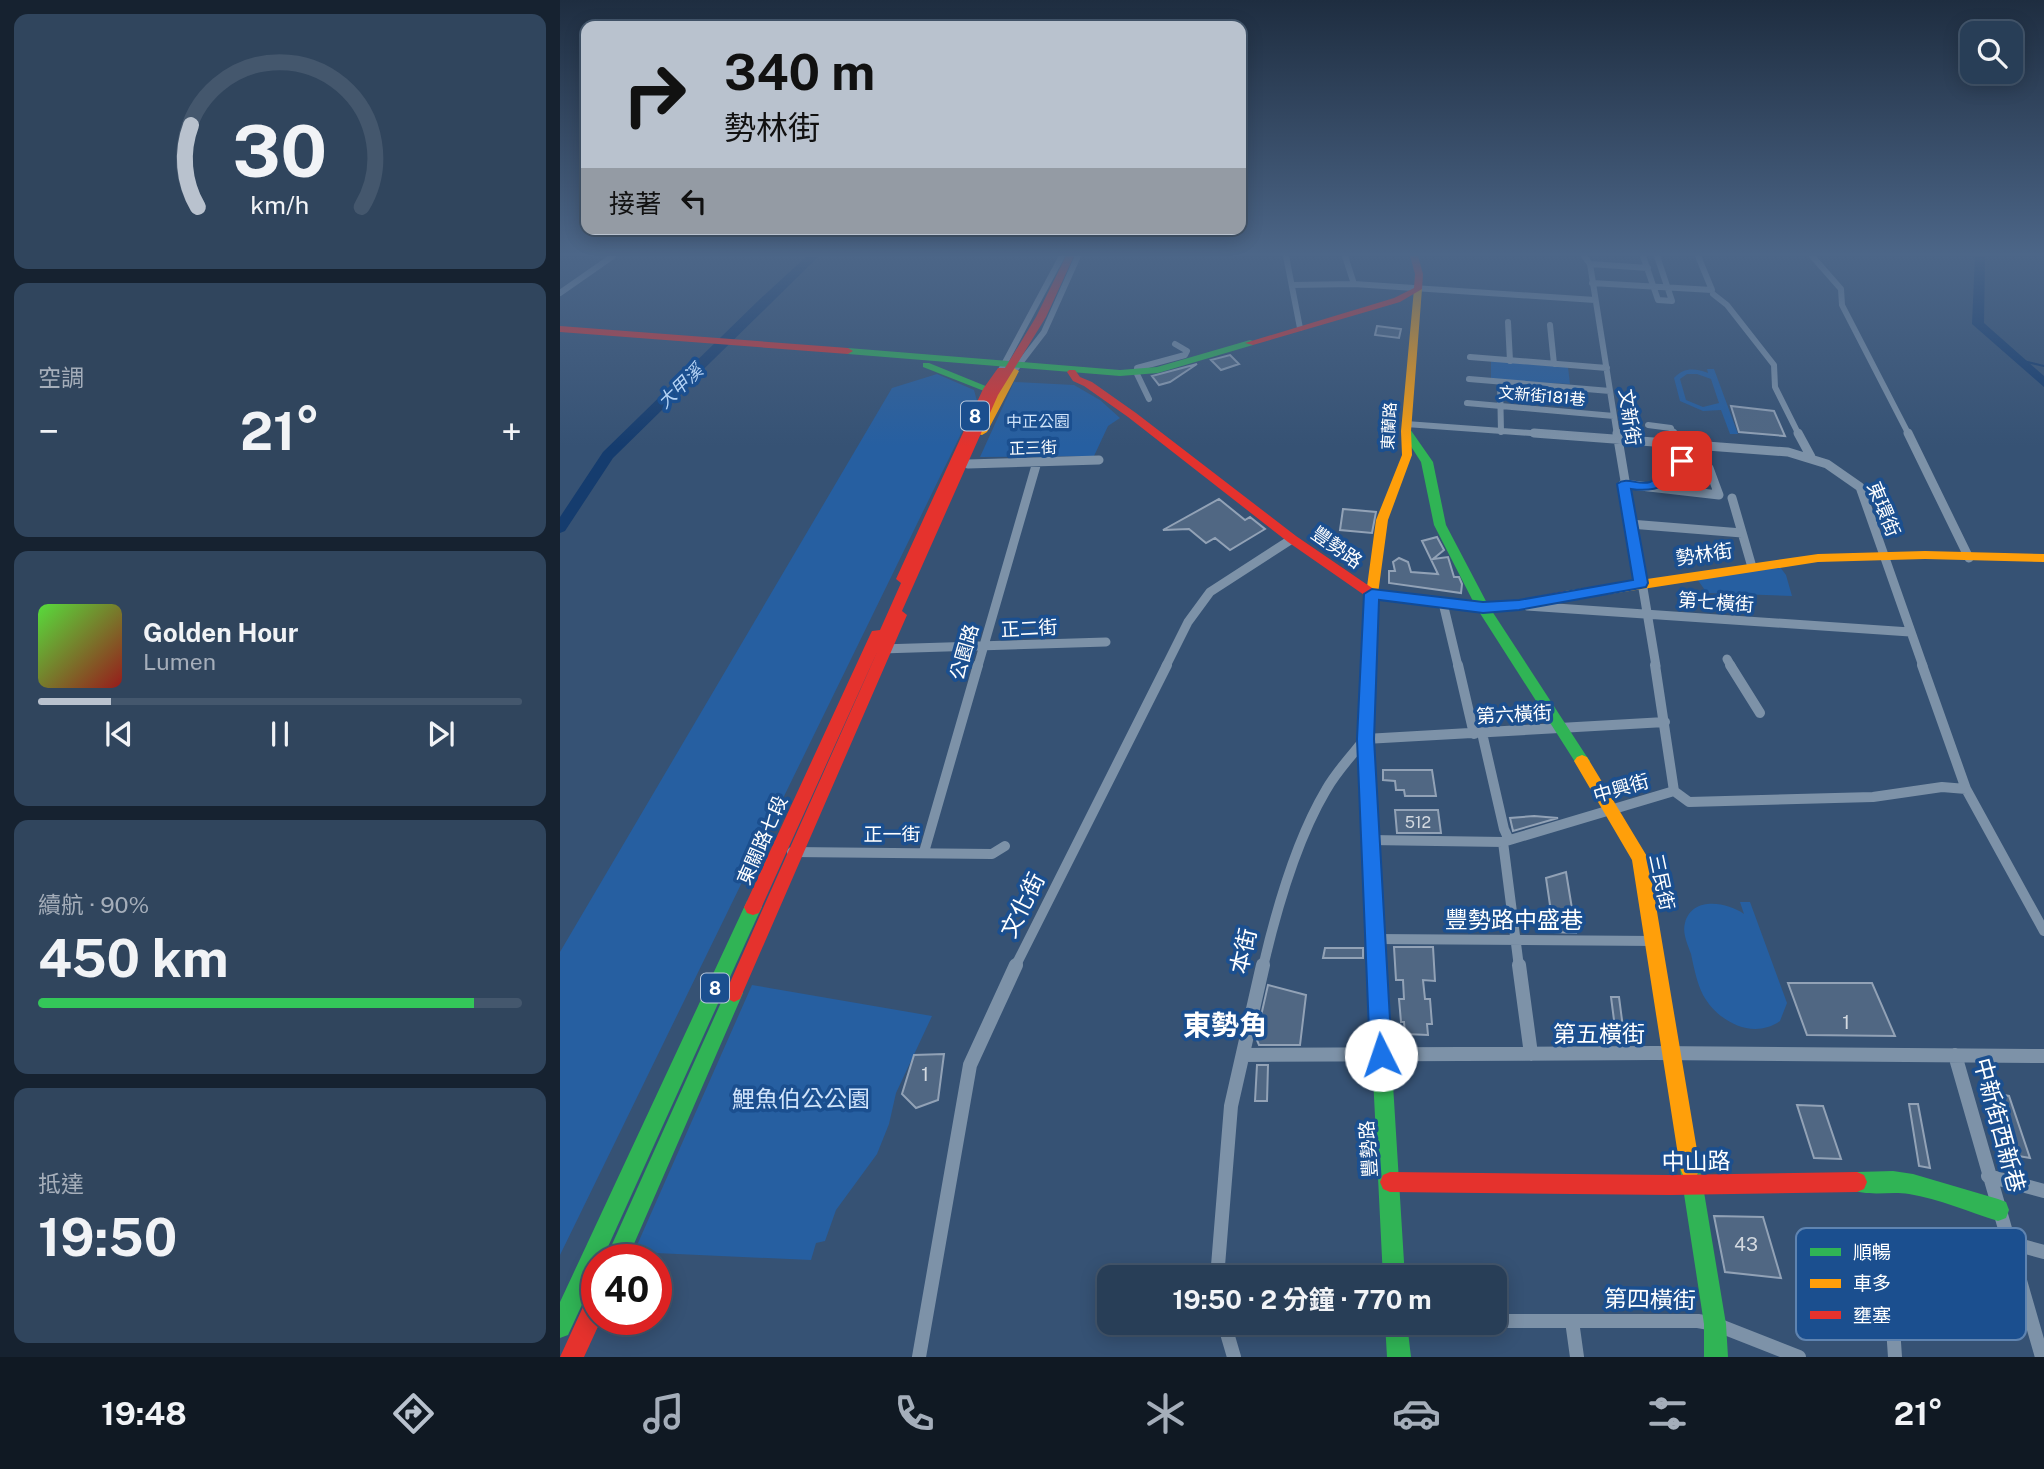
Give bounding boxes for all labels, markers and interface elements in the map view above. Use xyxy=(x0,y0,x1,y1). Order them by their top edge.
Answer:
map controls xyxy=(1960,21,2023,84)
button: search xyxy=(1960,21,2023,84)
text: 340 m xyxy=(724,43,875,101)
icon: right xyxy=(609,49,700,140)
text: 30 xyxy=(232,109,328,194)
text: 勢林街 xyxy=(724,109,820,146)
icon: left xyxy=(675,182,713,220)
text: 接著 xyxy=(609,188,661,219)
text: km/h xyxy=(251,190,309,220)
water label: 大甲溪 xyxy=(653,358,709,412)
text: 空調 xyxy=(38,364,84,391)
street label: 文新街181巷 xyxy=(1498,383,1586,409)
street label: 文新街 xyxy=(1615,387,1645,447)
text: 21° xyxy=(240,401,320,462)
road number: 8 xyxy=(961,402,989,430)
street label: 東蘭路 xyxy=(1378,402,1400,450)
text: − xyxy=(38,409,59,454)
text: + xyxy=(501,409,522,454)
park label: 中正公園 xyxy=(1006,412,1070,431)
pin xyxy=(1652,431,1712,491)
street label: 正三街 xyxy=(1009,438,1057,458)
icon: arrive xyxy=(1663,442,1701,480)
street label: 東環街 xyxy=(1863,478,1905,540)
street label: 豐勢路 xyxy=(1307,522,1367,572)
street label: 勢林街 xyxy=(1674,539,1734,569)
street label: 第七橫街 xyxy=(1677,588,1755,616)
street label: 正二街 xyxy=(1000,616,1058,640)
text: Golden Hour xyxy=(143,617,298,648)
street label: 公園路 xyxy=(946,622,982,682)
text: Lumen xyxy=(143,648,216,675)
street label: 第六橫街 xyxy=(1475,701,1553,727)
icon: previous xyxy=(100,715,138,753)
icon: pause xyxy=(261,715,299,753)
icon: next xyxy=(422,715,460,753)
street label: 中興街 xyxy=(1591,770,1651,806)
street label: 東關路七段 xyxy=(733,792,791,888)
house number: 512 xyxy=(1405,813,1431,832)
street label: 正一街 xyxy=(863,823,921,845)
street label: 三民街 xyxy=(1645,852,1679,912)
street label: 文化街 xyxy=(994,868,1050,942)
text: 續航 · 90% xyxy=(38,891,149,918)
street label: 豐勢路中盛巷 xyxy=(1445,906,1583,933)
street label: 本街 xyxy=(1225,926,1261,976)
text: 450 km xyxy=(38,928,229,989)
road number: 8 xyxy=(701,973,729,1002)
district label: 東勢角 xyxy=(1183,1008,1267,1041)
house number: 1 xyxy=(1842,1011,1850,1033)
position arrow xyxy=(1344,1018,1418,1092)
street label: 第五橫街 xyxy=(1553,1020,1645,1047)
street label: 中新街西新巷 xyxy=(1969,1055,2031,1195)
house number: 1 xyxy=(921,1063,929,1085)
park label: 鯉魚伯公公園 xyxy=(732,1085,870,1112)
street label: 豐勢路 xyxy=(1355,1120,1381,1178)
street label: 中山路 xyxy=(1661,1147,1731,1175)
text: 抵達 xyxy=(38,1170,84,1197)
text: 19:50 xyxy=(38,1207,177,1268)
legend xyxy=(1796,1228,2026,1340)
house number: 43 xyxy=(1734,1233,1758,1255)
text: 順暢 xyxy=(1853,1241,1891,1263)
speed limit sign: 40 xyxy=(581,1244,672,1335)
text: 車多 xyxy=(1853,1272,1891,1294)
text: 19:50 · 2 分鐘 · 770 m xyxy=(1172,1284,1432,1315)
street label: 第四橫街 xyxy=(1604,1285,1696,1313)
text: 壅塞 xyxy=(1853,1304,1891,1326)
icon: directions xyxy=(389,1389,438,1438)
icon: music xyxy=(639,1389,688,1438)
icon: phone xyxy=(890,1389,939,1438)
icon: climate xyxy=(1141,1389,1190,1438)
icon: car xyxy=(1392,1389,1441,1438)
icon: filters xyxy=(1643,1389,1692,1438)
text: 19:48 xyxy=(101,1395,187,1432)
text: 21° xyxy=(1894,1395,1943,1432)

